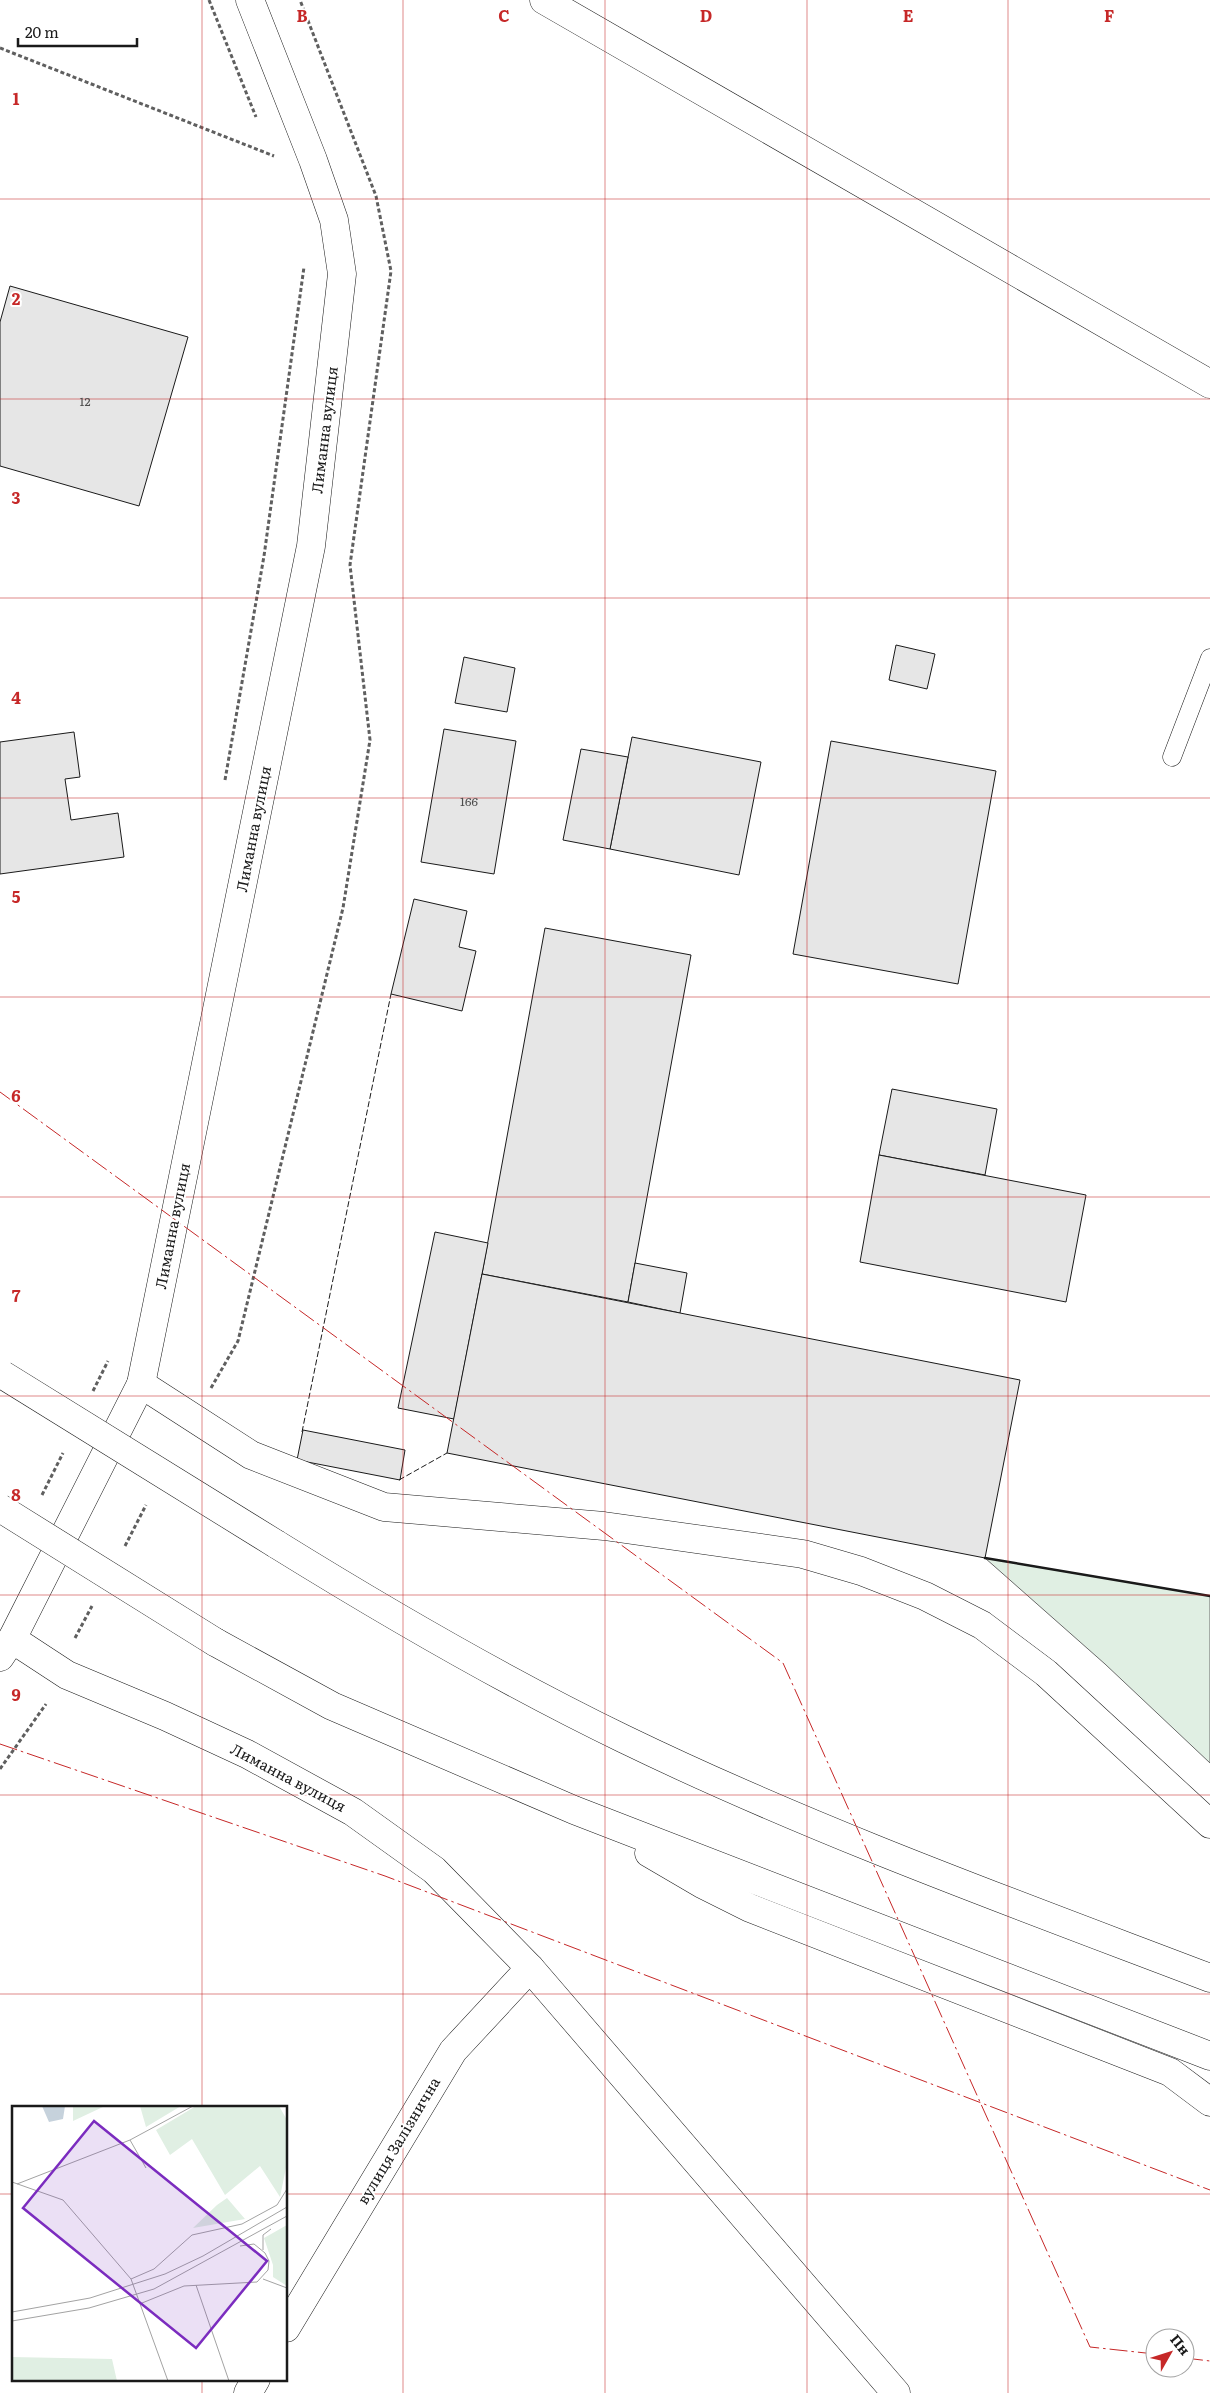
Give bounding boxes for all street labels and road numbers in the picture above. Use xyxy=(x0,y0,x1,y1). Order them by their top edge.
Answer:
street label: Лиманна вулиця xyxy=(304,365,343,495)
street label: Лиманна вулиця xyxy=(229,764,276,894)
street label: Лиманна вулиця xyxy=(148,1161,195,1291)
street label: Лиманна вулиця xyxy=(227,1737,351,1817)
street label: вулиця Залізнична xyxy=(350,2071,445,2208)

